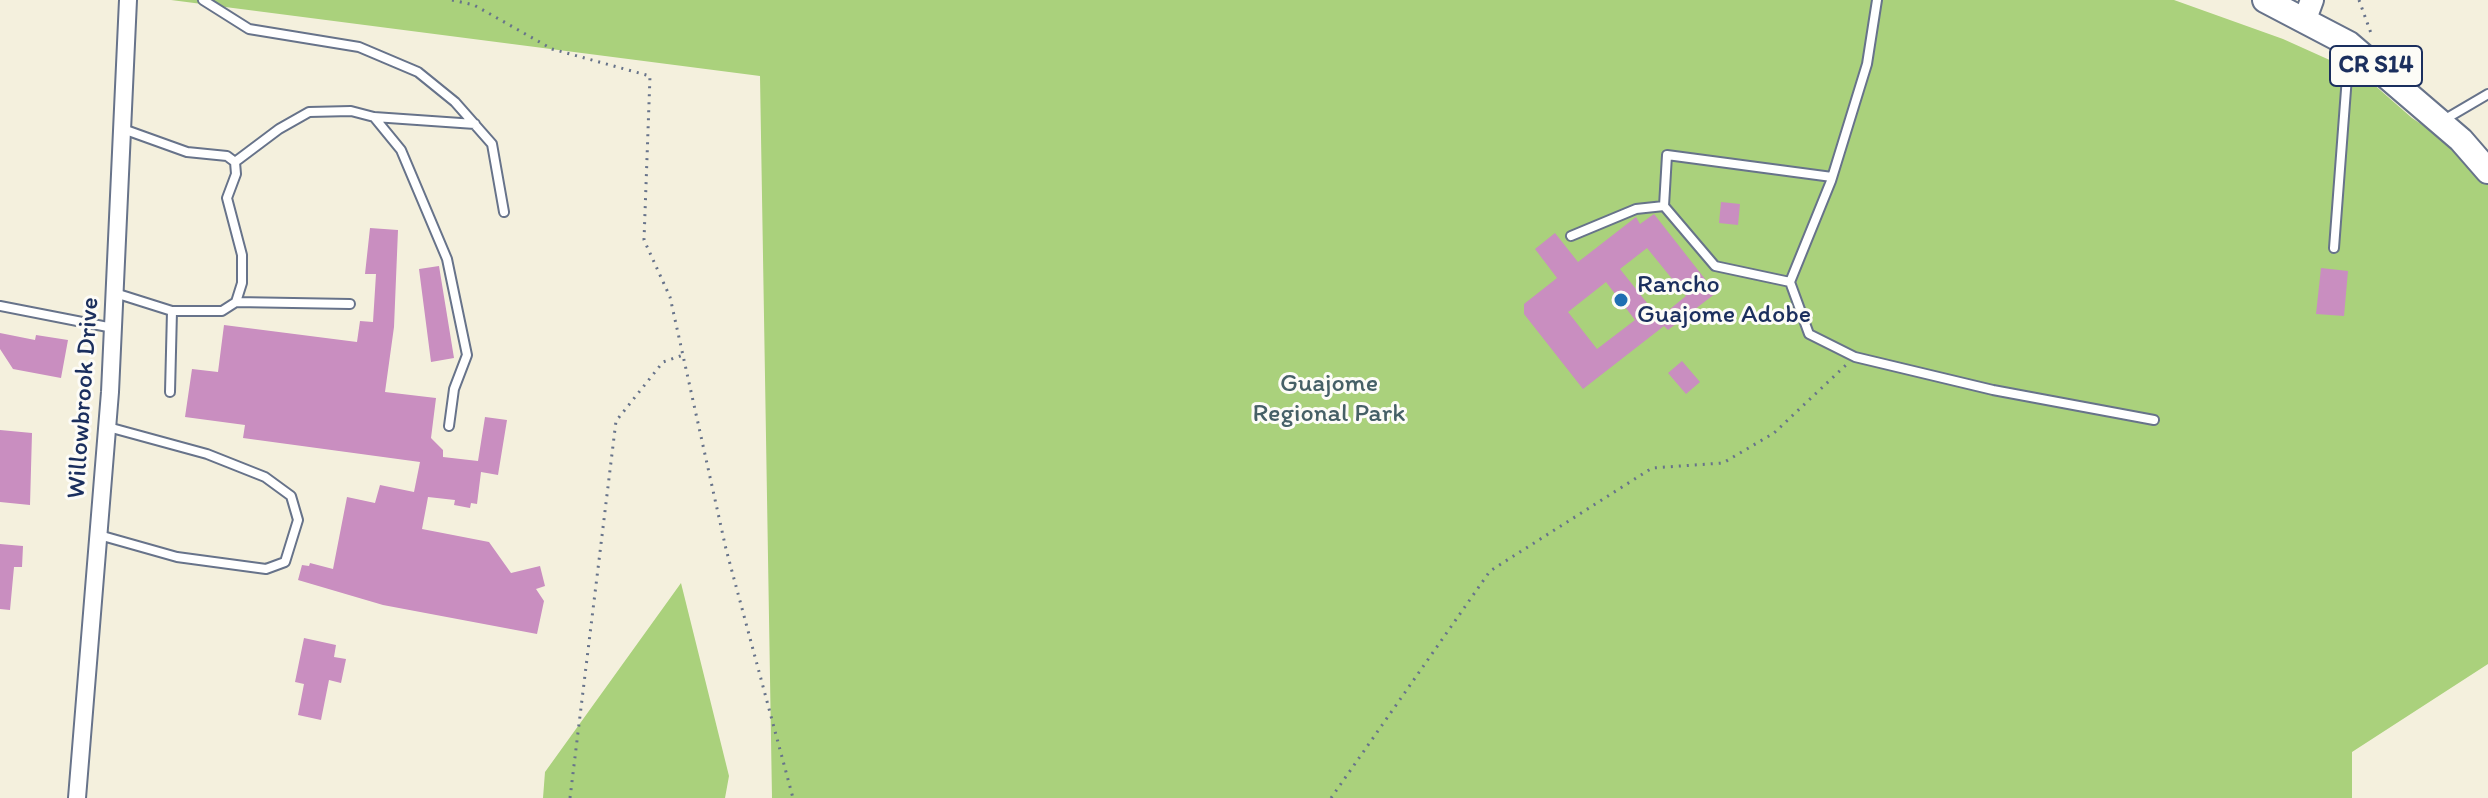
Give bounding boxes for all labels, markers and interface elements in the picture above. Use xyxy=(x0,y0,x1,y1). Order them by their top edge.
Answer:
road number: CR S14 xyxy=(2330,46,2422,86)
place label: Rancho Guajome Adobe xyxy=(1637,269,1811,330)
marker: Rancho Guajome Adobe xyxy=(1612,291,1630,309)
street label: Willowbrook Drive xyxy=(61,296,107,500)
park label: Guajome Regional Park xyxy=(1253,368,1405,430)

